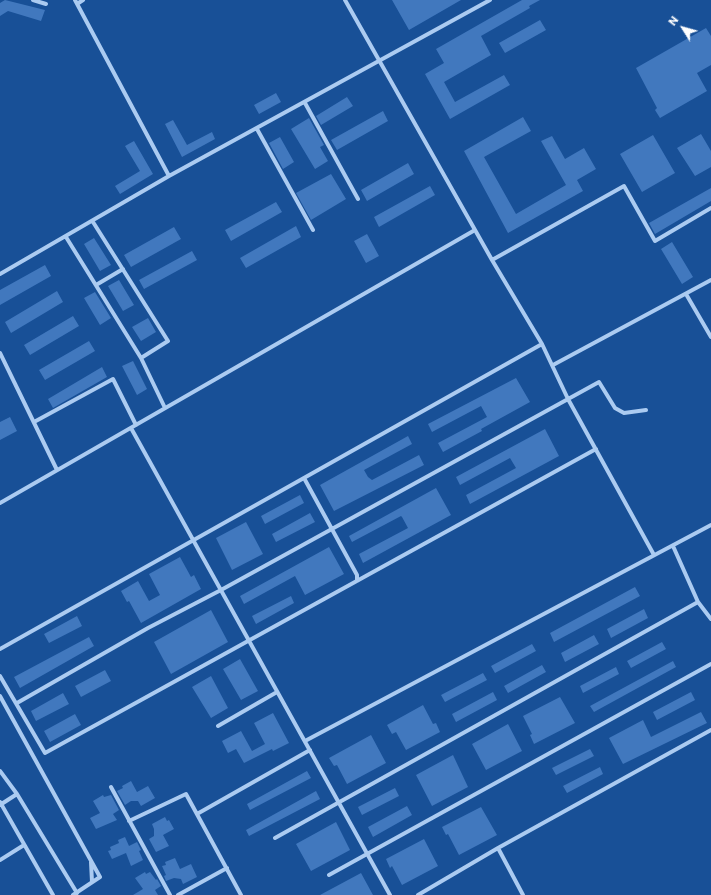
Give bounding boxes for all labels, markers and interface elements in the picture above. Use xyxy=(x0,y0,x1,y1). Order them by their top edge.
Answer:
north arrow xyxy=(663,8,703,48)
text: N xyxy=(665,13,681,28)

